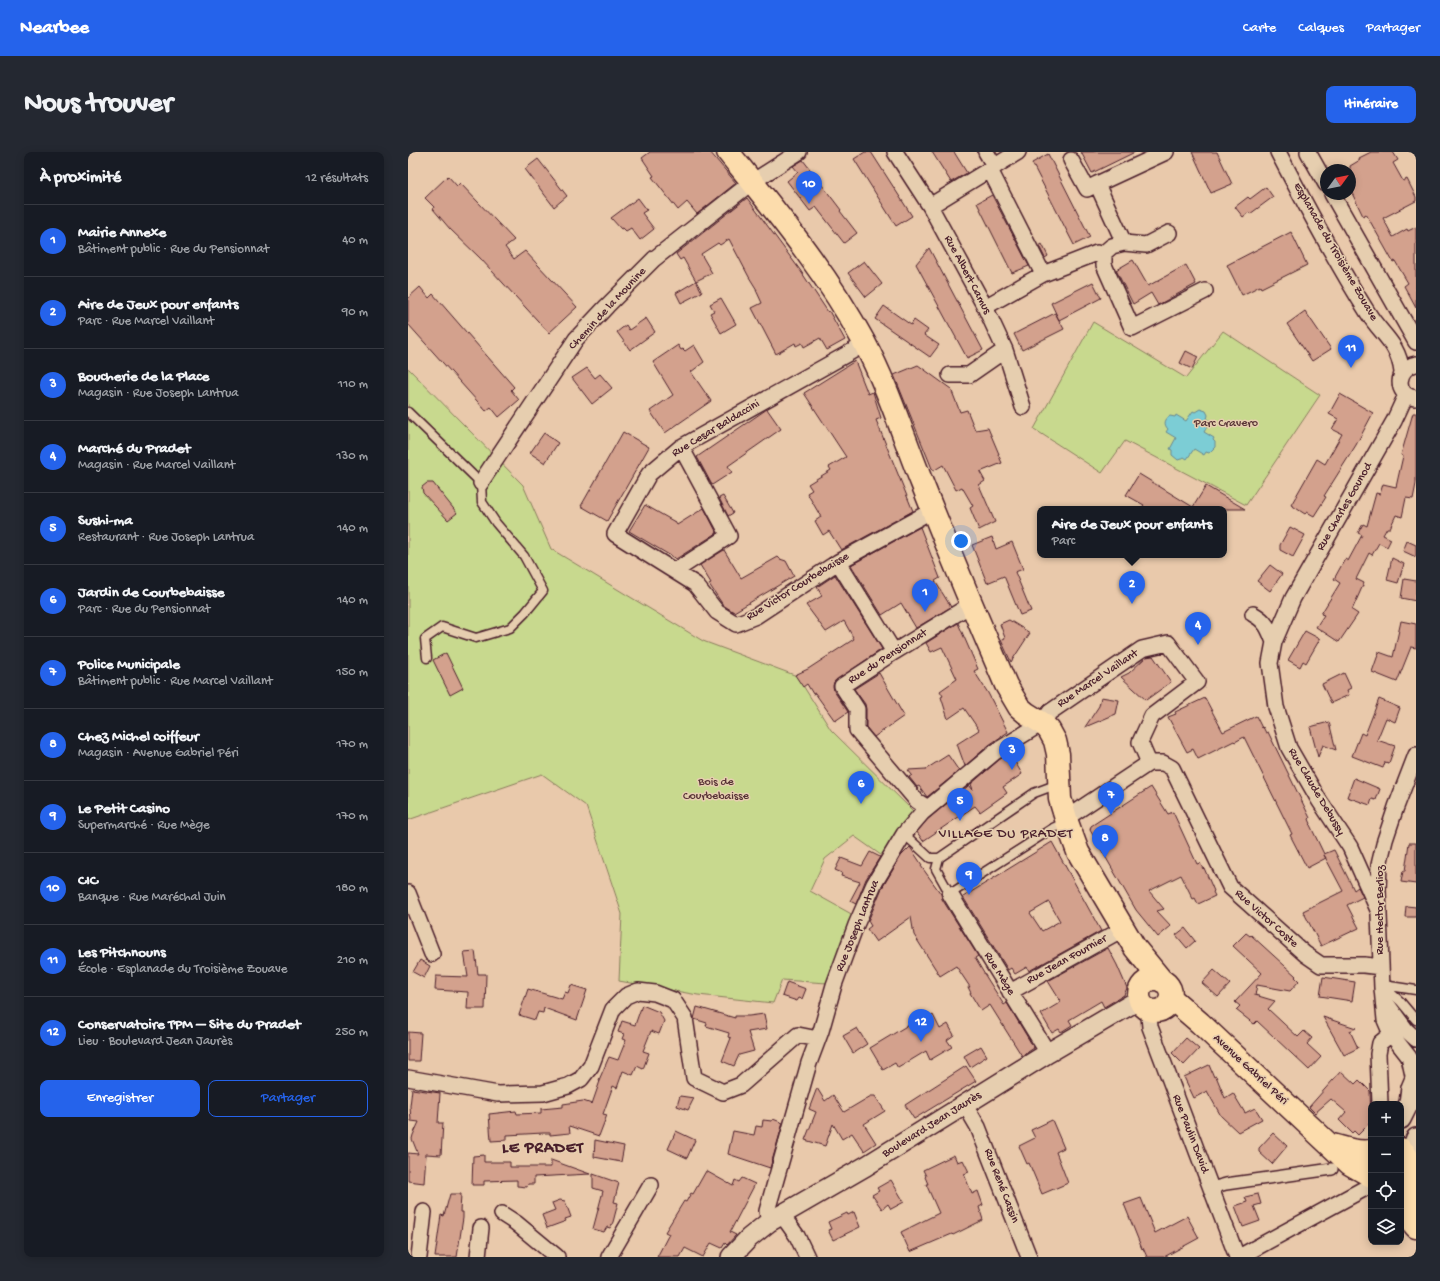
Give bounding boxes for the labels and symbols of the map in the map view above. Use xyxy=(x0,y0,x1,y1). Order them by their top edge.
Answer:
north arrow xyxy=(1320,164,1356,200)
pin: 10 xyxy=(796,171,822,204)
street label: Esplanade du Troisième Zouave xyxy=(1290,180,1381,324)
street label: Rue Albert Camus xyxy=(940,233,994,317)
street label: Chemin de la Mounine xyxy=(566,264,650,353)
pin: 11 xyxy=(1338,335,1364,368)
street label: Rue Cesar Baldaccini xyxy=(670,397,763,461)
park label: Parc Cravero xyxy=(1193,417,1258,431)
street label: Rue Charles Gounod xyxy=(1314,460,1376,554)
your location xyxy=(951,531,971,551)
street label: Rue Victor Courbebaisse xyxy=(744,549,853,624)
pin: 2 xyxy=(1119,571,1145,604)
pin: 1 xyxy=(912,579,938,612)
pin: 4 xyxy=(1185,612,1211,645)
street label: Rue du Pensionnat xyxy=(846,626,931,688)
street label: Rue Marcel Vaillant xyxy=(1055,646,1142,711)
pin: 3 xyxy=(999,737,1025,770)
street label: Rue Claude Debussy xyxy=(1284,746,1348,838)
pin: 6 xyxy=(848,771,874,804)
park label: Bois de Courbebaisse xyxy=(683,776,750,804)
pin: 7 xyxy=(1098,782,1124,815)
pin: 5 xyxy=(947,788,973,821)
pin: 8 xyxy=(1092,825,1118,858)
district label: VILLAGE DU PRADET xyxy=(938,826,1073,843)
pin: 9 xyxy=(956,862,982,895)
street label: Rue Hector Berlioz xyxy=(1374,864,1388,955)
street label: Rue Joseph Lantrua xyxy=(833,878,883,974)
street label: Rue Victor Coste xyxy=(1231,887,1301,952)
street label: Rue Jean Fournier xyxy=(1024,931,1111,988)
street label: Rue Mège xyxy=(980,950,1018,999)
pin: 12 xyxy=(908,1009,934,1042)
street label: Avenue Gabriel Péri xyxy=(1210,1032,1291,1109)
street label: Boulevard Jean Jaurès xyxy=(879,1089,985,1162)
street label: Rue Paulin David xyxy=(1169,1093,1212,1176)
district label: LE PRADET xyxy=(502,1140,585,1159)
street label: Rue René Cassin xyxy=(980,1147,1022,1225)

